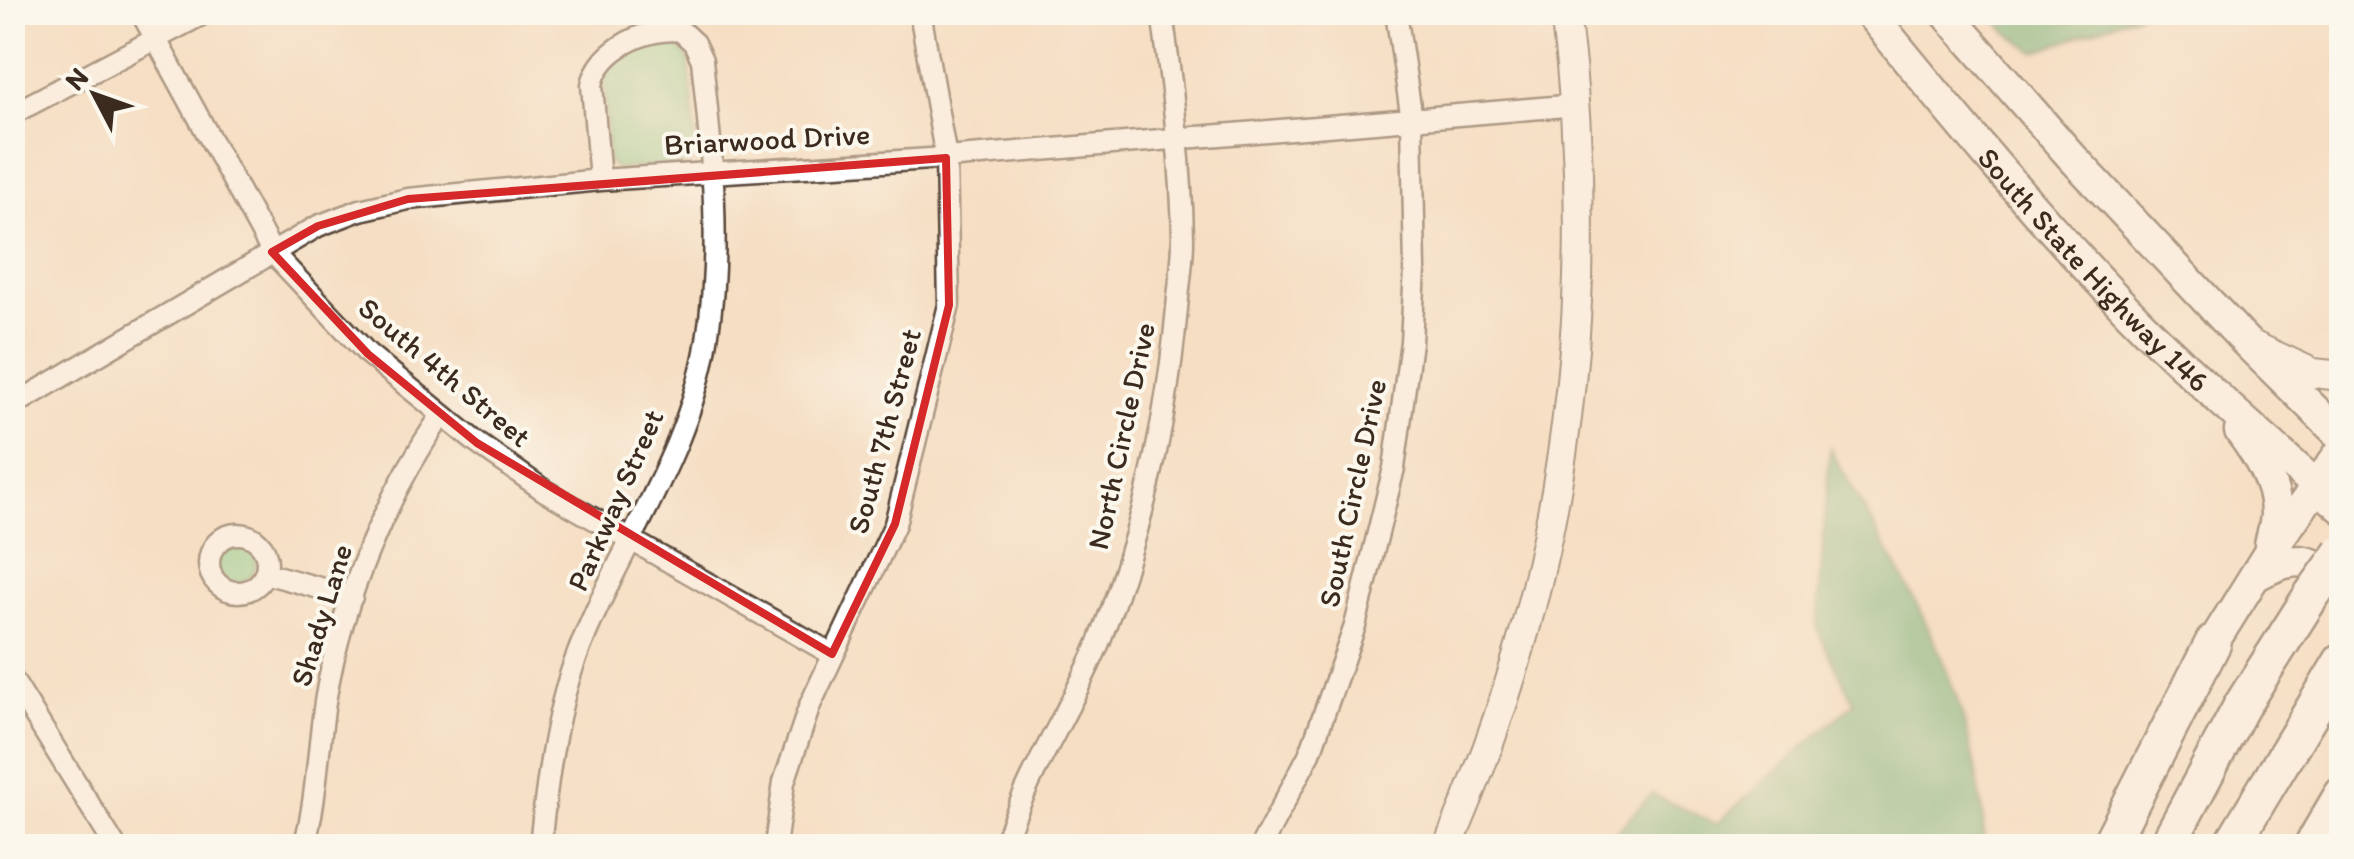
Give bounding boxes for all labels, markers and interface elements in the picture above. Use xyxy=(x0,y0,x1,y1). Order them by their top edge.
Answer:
north arrow xyxy=(45,45,145,145)
text: N xyxy=(57,60,95,97)
street label: Briarwood Drive xyxy=(663,115,871,163)
street label: South State Highway 146 xyxy=(1970,139,2218,399)
street label: South 4th Street xyxy=(351,289,539,455)
street label: North Circle Drive xyxy=(1079,319,1163,553)
street label: South 7th Street xyxy=(839,324,929,538)
street label: South Circle Drive xyxy=(1310,376,1394,610)
street label: Parkway Street xyxy=(558,403,672,597)
street label: Shady Lane xyxy=(282,539,360,691)

